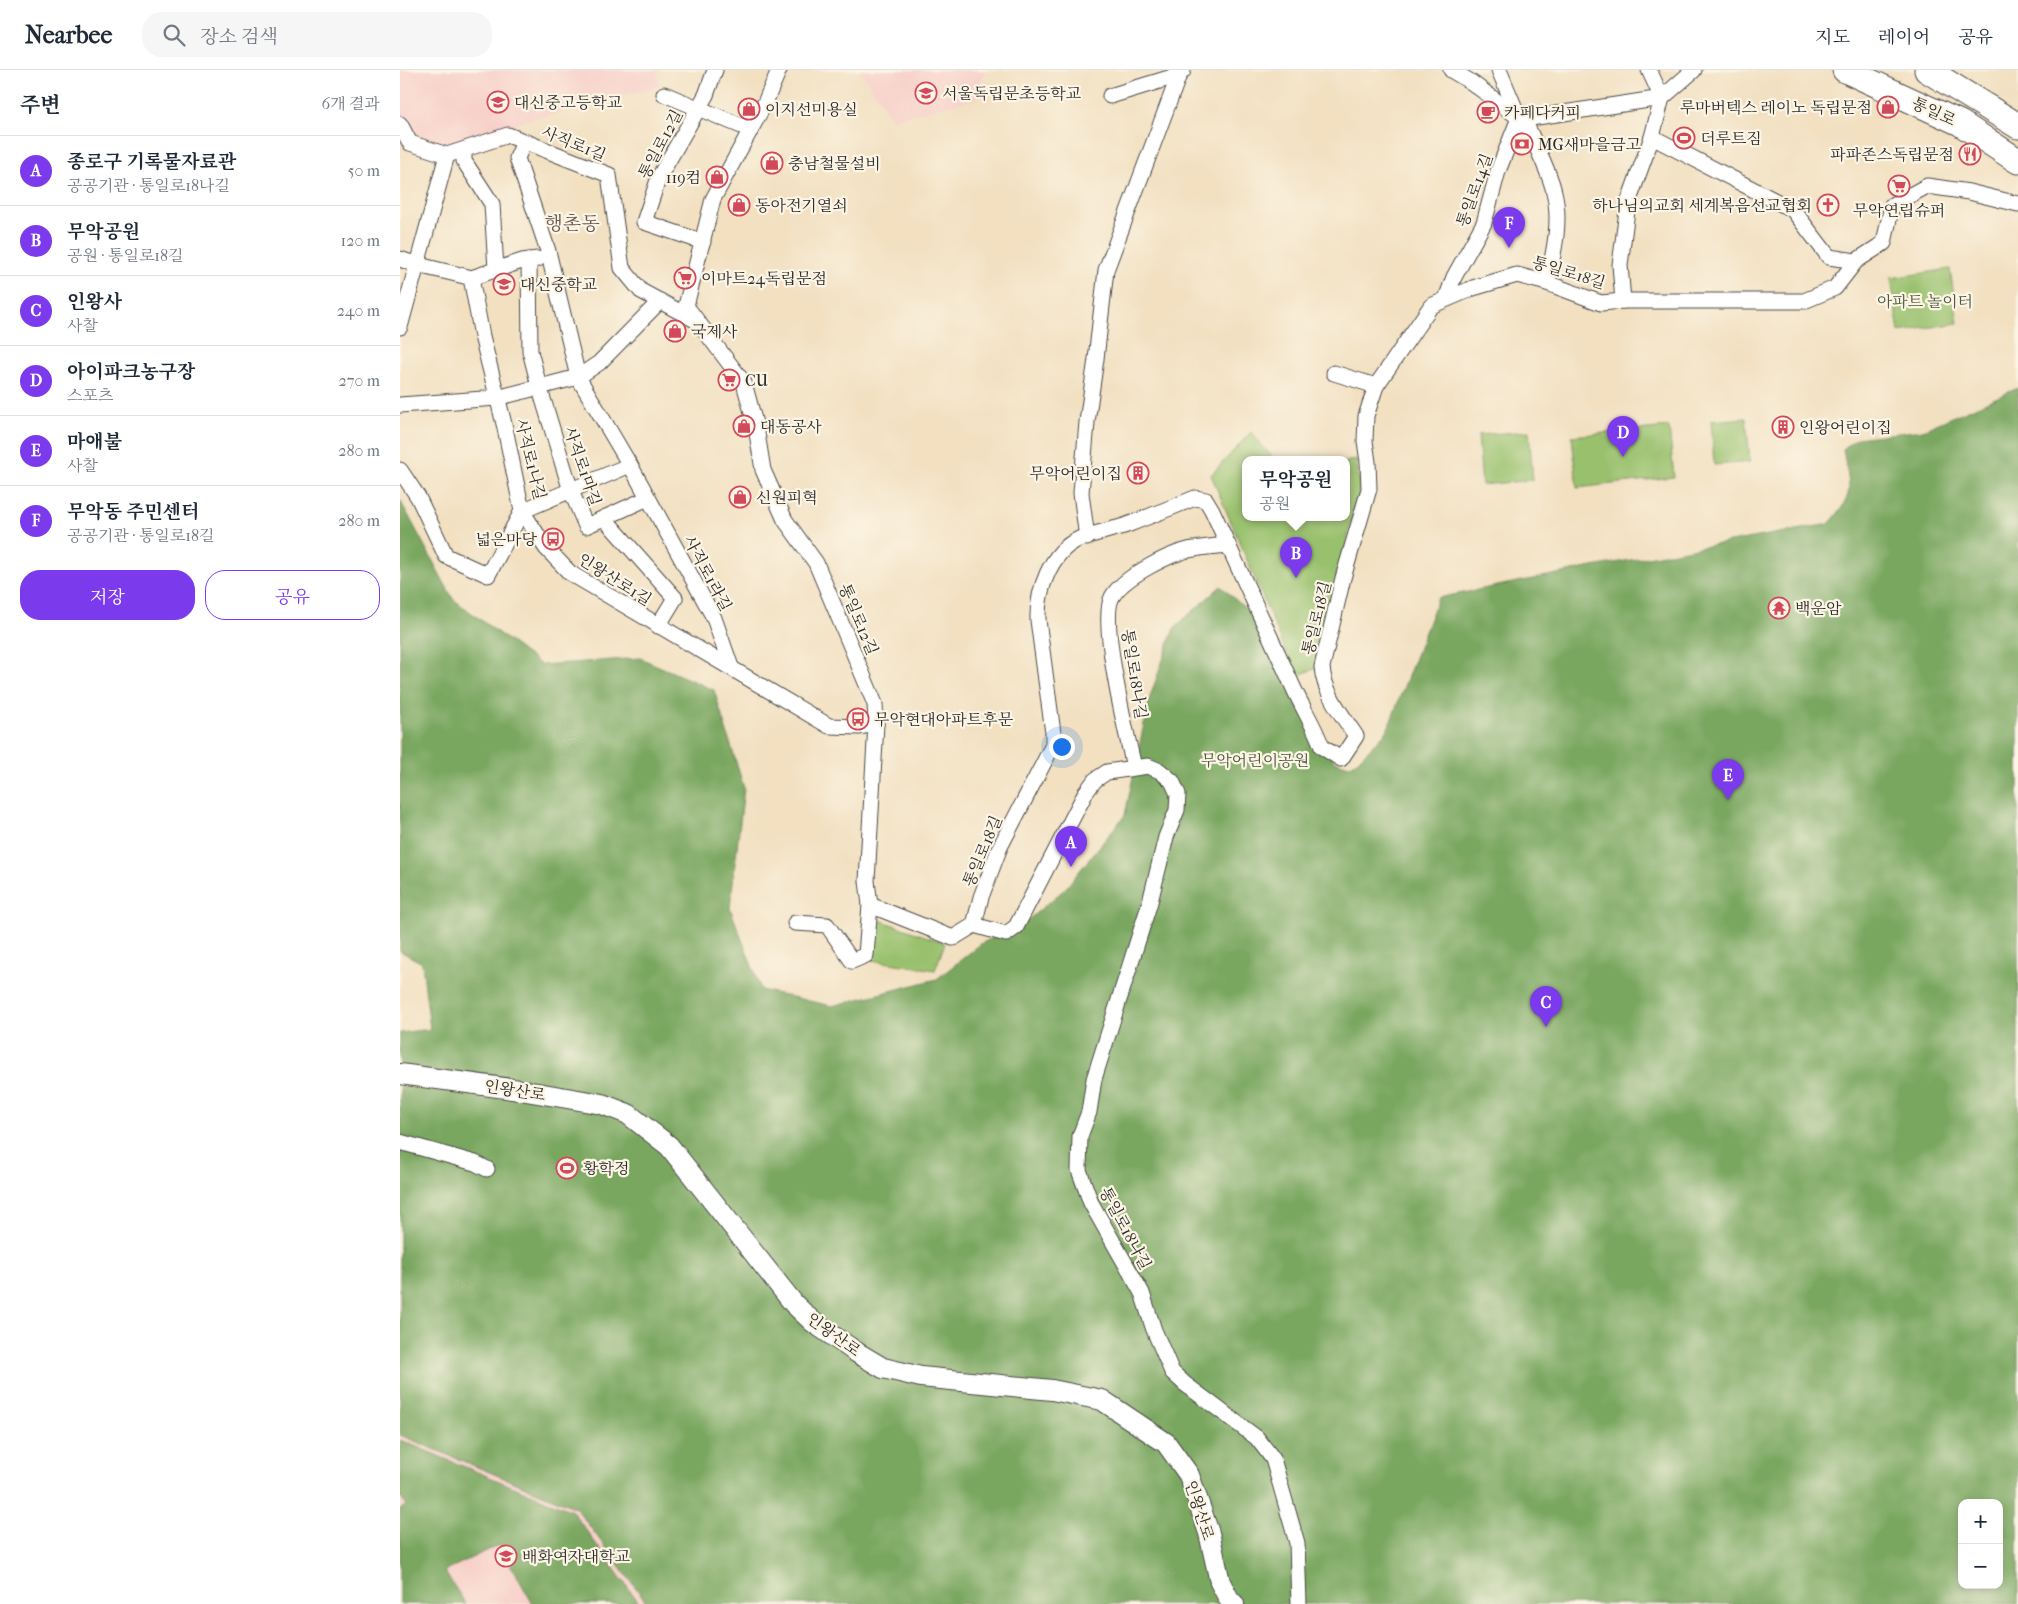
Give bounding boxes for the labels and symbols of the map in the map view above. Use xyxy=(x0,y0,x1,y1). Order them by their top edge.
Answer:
school or university icon: 서울독립문초등학교 xyxy=(914,81,938,105)
place label: 서울독립문초등학교 xyxy=(942,84,1081,103)
school or university icon: 대신중고등학교 xyxy=(486,90,510,114)
place label: 대신중고등학교 xyxy=(514,93,622,112)
street label: 통일로 xyxy=(1909,93,1959,130)
shop icon: 루마버텍스 레이노 독립문점 xyxy=(1876,95,1900,119)
shop icon: 이지선미용실 xyxy=(737,97,761,121)
place label: 루마버텍스 레이노 독립문점 xyxy=(1680,98,1872,117)
place label: 이지선미용실 xyxy=(765,100,858,119)
cafe icon: 카페다커피 xyxy=(1476,100,1500,124)
place label: 카페다커피 xyxy=(1504,103,1581,122)
street label: 통일로12길 xyxy=(634,106,687,182)
street label: 사직로1길 xyxy=(539,122,609,165)
sports icon: 더루트짐 xyxy=(1672,126,1696,150)
place label: 더루트짐 xyxy=(1700,129,1762,148)
bank icon: MG새마을금고 xyxy=(1510,132,1534,156)
place label: MG새마을금고 xyxy=(1538,135,1642,154)
restaurant icon: 파파존스독립문점 xyxy=(1958,142,1982,166)
place label: 파파존스독립문점 xyxy=(1830,145,1954,164)
shop icon: 충남철물설비 xyxy=(760,151,784,175)
street label: 통일로14길 xyxy=(1452,151,1497,230)
place label: 충남철물설비 xyxy=(788,154,881,173)
shop icon: 119컴 xyxy=(705,165,729,189)
place label: 119컴 xyxy=(666,168,701,187)
supermarket icon: 무악연립슈퍼 xyxy=(1887,174,1911,198)
shop icon: 동아전기열쇠 xyxy=(727,193,751,217)
church icon: 하나님의교회 세계복음선교협회 xyxy=(1816,193,1840,217)
place label: 동아전기열쇠 xyxy=(755,196,848,215)
place label: 하나님의교회 세계복음선교협회 xyxy=(1592,196,1812,215)
place label: 무악연립슈퍼 xyxy=(1853,201,1945,220)
pin: F xyxy=(1493,207,1525,248)
district label: 행촌동 xyxy=(544,213,600,235)
street label: 통일로18길 xyxy=(1530,252,1608,293)
supermarket icon: 이마트24독립문점 xyxy=(673,266,697,290)
place label: 이마트24독립문점 xyxy=(701,269,827,288)
school or university icon: 대신중학교 xyxy=(492,272,516,296)
place label: 대신중학교 xyxy=(520,275,597,294)
park label: 아파트 놀이터 xyxy=(1877,292,1973,311)
shop icon: 국제사 xyxy=(663,319,687,343)
place label: 국제사 xyxy=(691,322,738,341)
supermarket icon: CU xyxy=(717,368,741,392)
place label: CU xyxy=(745,371,769,390)
shop icon: 대동공사 xyxy=(732,414,756,438)
building icon: 인왕어린이집 xyxy=(1771,415,1795,439)
pin: D xyxy=(1607,416,1639,457)
street label: 사직로1나길 xyxy=(511,417,550,502)
place label: 대동공사 xyxy=(760,417,822,436)
place label: 인왕어린이집 xyxy=(1799,418,1892,437)
street label: 사직로1마길 xyxy=(560,424,605,508)
building icon: 무악어린이집 xyxy=(1126,461,1150,485)
place label: 무악어린이집 xyxy=(1029,464,1122,483)
shop icon: 신원피혁 xyxy=(728,485,752,509)
place label: 신원피혁 xyxy=(756,488,818,507)
bus stop icon: 넓은마당 xyxy=(541,527,565,551)
place label: 넓은마당 xyxy=(475,530,538,549)
street label: 사직로1라길 xyxy=(680,532,735,614)
pin: B xyxy=(1280,537,1312,578)
street label: 인왕산로1길 xyxy=(575,549,655,609)
street label: 통일로18길 xyxy=(1298,579,1335,657)
street label: 통일로12길 xyxy=(835,581,882,658)
temple icon: 백운암 xyxy=(1767,596,1791,620)
place label: 백운암 xyxy=(1795,599,1842,618)
street label: 통일로18나길 xyxy=(1118,628,1151,721)
bus stop icon: 무악현대아파트후문 xyxy=(846,707,870,731)
place label: 무악현대아파트후문 xyxy=(874,710,1014,729)
your location xyxy=(1049,734,1075,760)
park label: 무악어린이공원 xyxy=(1201,751,1309,770)
pin: E xyxy=(1712,759,1744,800)
street label: 통일로18길 xyxy=(959,813,1006,890)
pin: A xyxy=(1055,826,1087,867)
pin: C xyxy=(1530,986,1562,1027)
street label: 인왕산로 xyxy=(483,1076,547,1105)
sports icon: 황학정 xyxy=(555,1156,579,1180)
place label: 황학정 xyxy=(583,1159,629,1178)
street label: 통일로18나길 xyxy=(1096,1184,1155,1273)
street label: 인왕산로 xyxy=(803,1309,865,1361)
street label: 인왕산로 xyxy=(1181,1478,1218,1543)
school or university icon: 배화여자대학교 xyxy=(494,1544,518,1568)
place label: 배화여자대학교 xyxy=(522,1547,630,1566)

